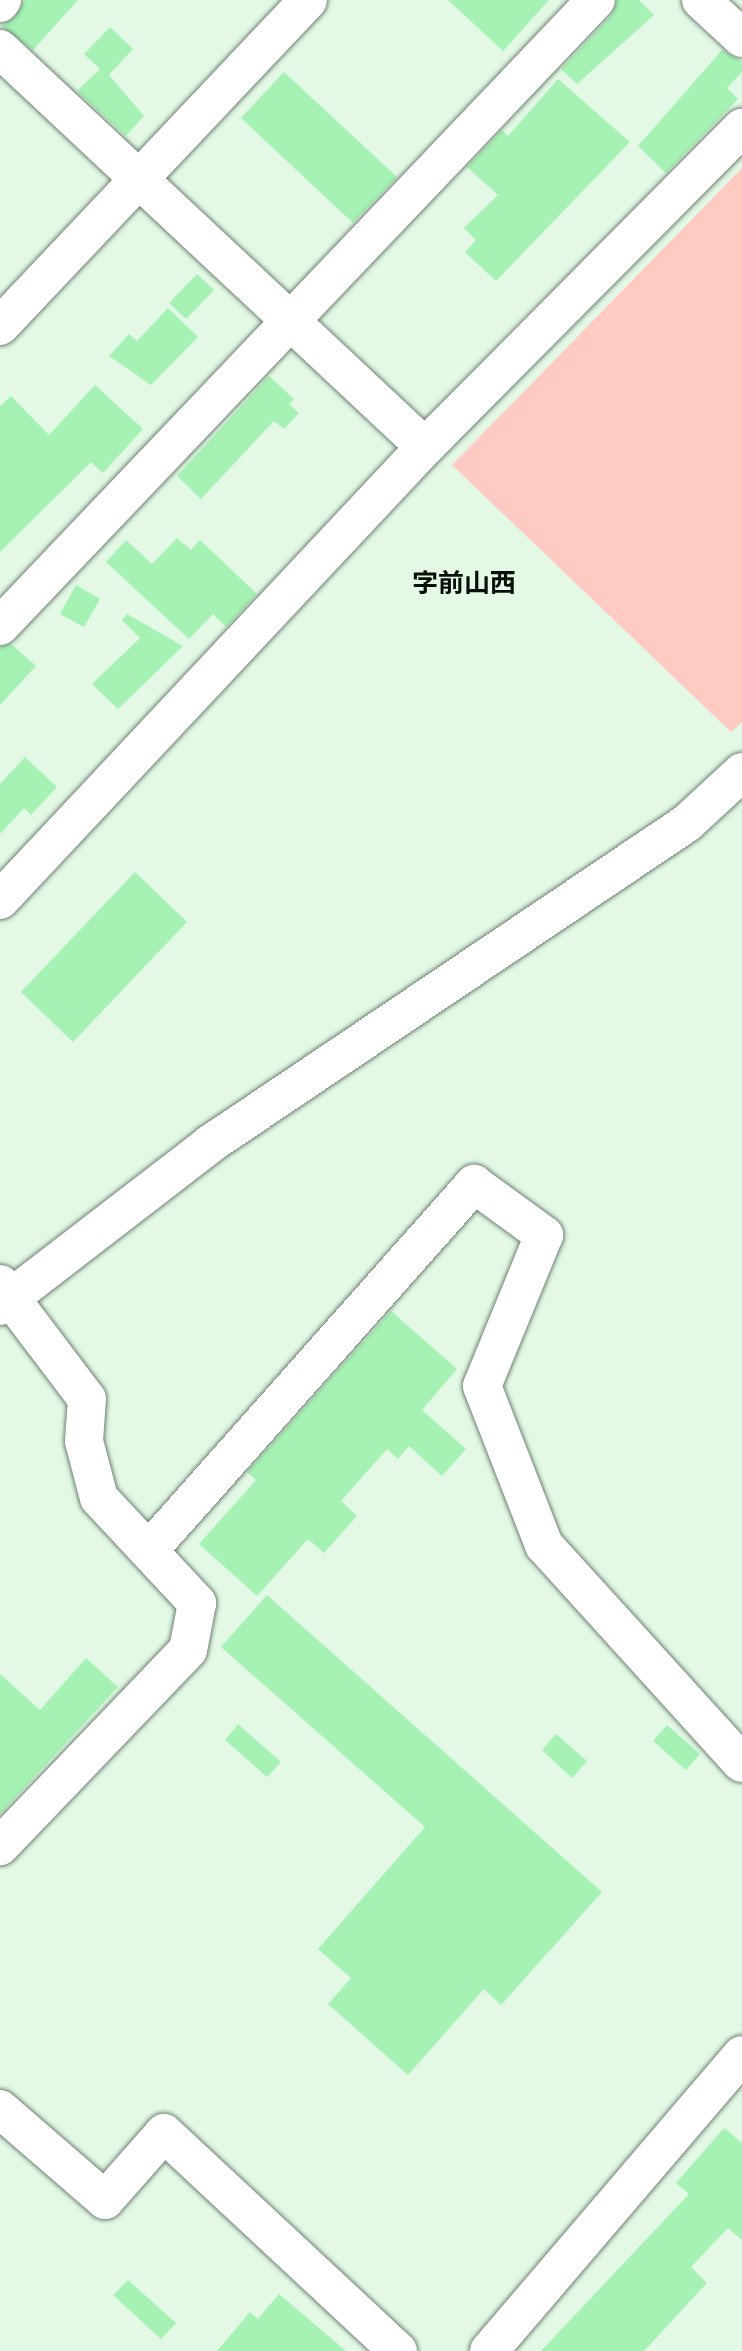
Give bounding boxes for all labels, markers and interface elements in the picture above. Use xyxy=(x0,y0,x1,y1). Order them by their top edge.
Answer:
district label: 字前山西 xyxy=(412,568,516,600)

